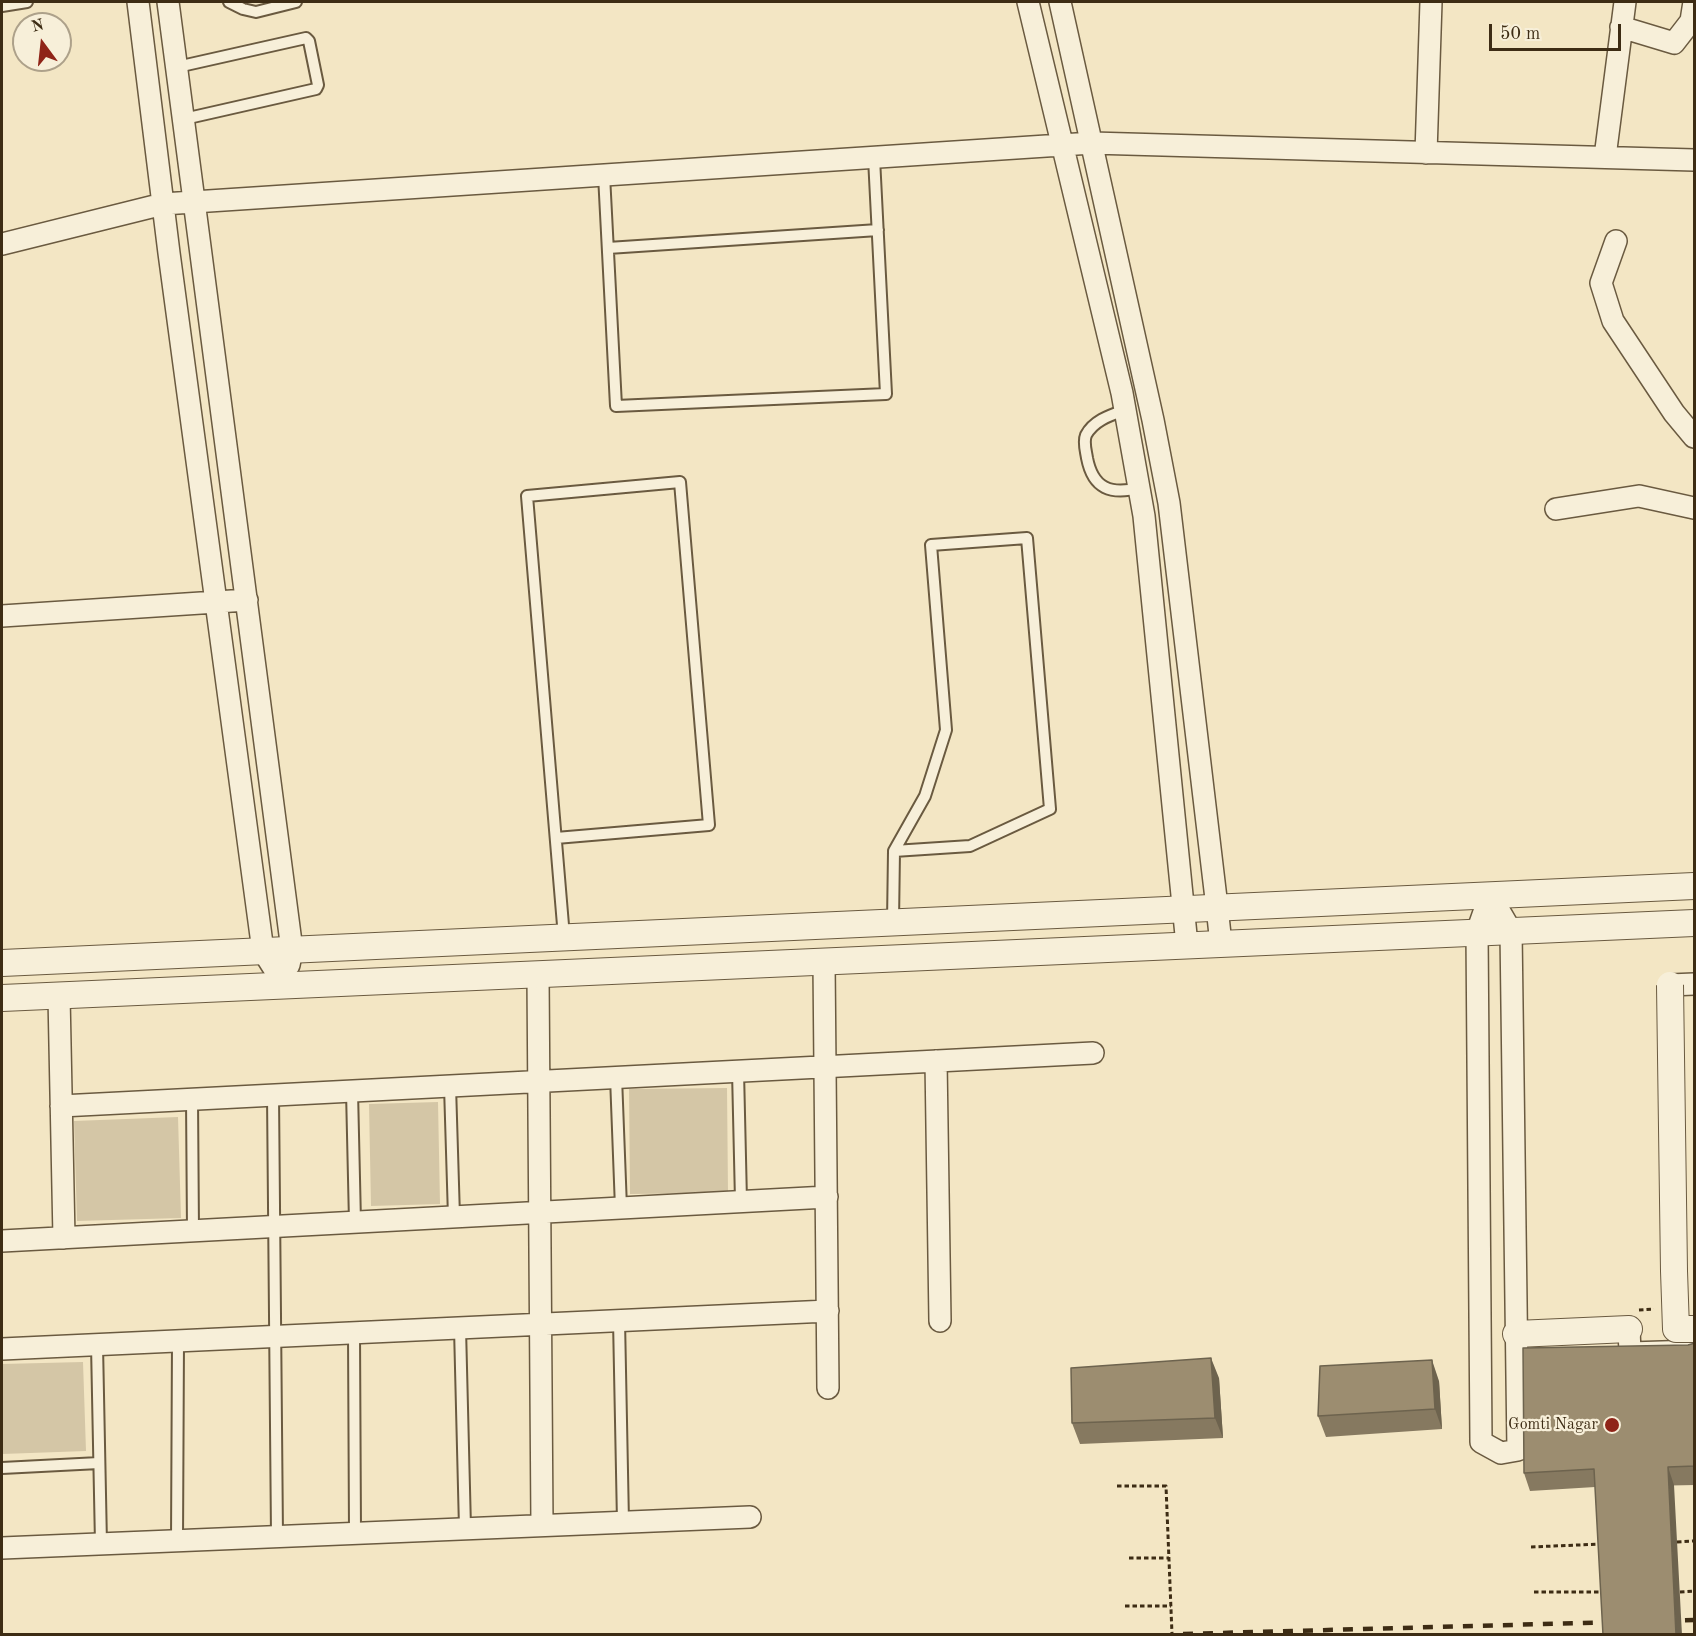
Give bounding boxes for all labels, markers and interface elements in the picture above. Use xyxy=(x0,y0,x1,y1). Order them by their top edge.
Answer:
north arrow xyxy=(12,12,72,72)
scale bar xyxy=(1492,12,1624,50)
text: N xyxy=(30,17,46,36)
text: 50 m xyxy=(1500,25,1540,43)
place label: Gomti Nagar xyxy=(1508,1415,1598,1435)
marker: Gomti Nagar xyxy=(1603,1416,1621,1434)

